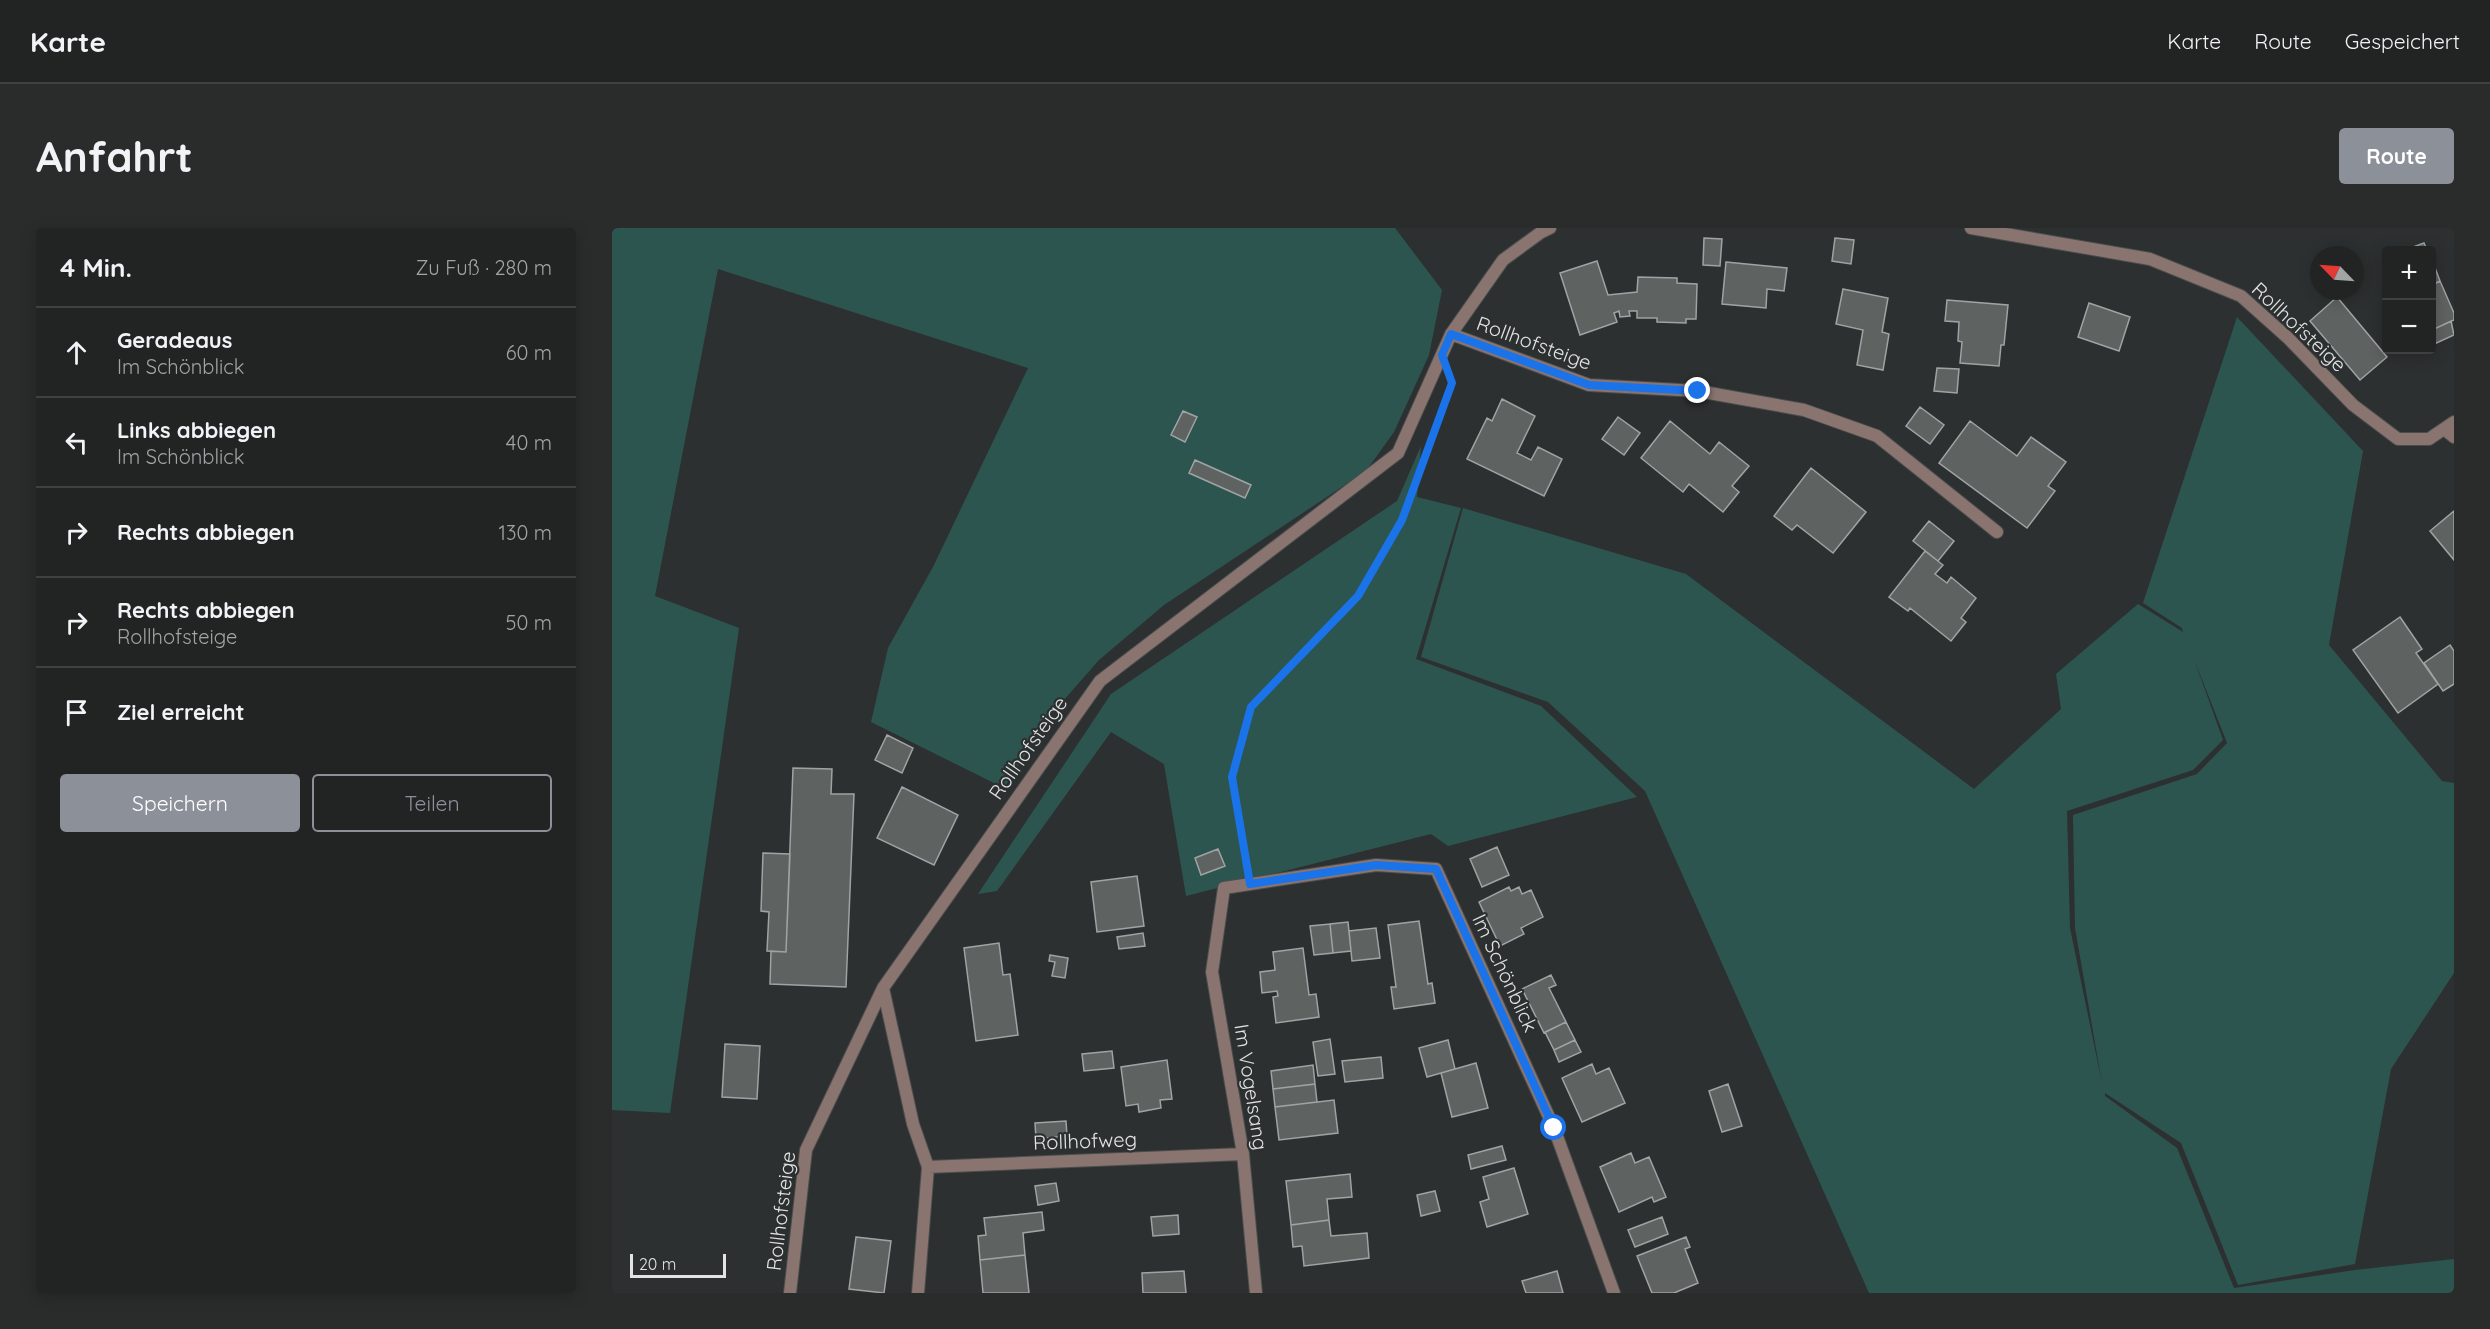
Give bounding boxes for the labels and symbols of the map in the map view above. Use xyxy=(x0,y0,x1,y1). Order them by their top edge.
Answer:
north arrow xyxy=(2310,246,2364,300)
street label: Rollhofsteige xyxy=(2247,276,2352,377)
street label: Rollhofsteige xyxy=(1473,310,1595,375)
route end xyxy=(1684,377,1710,403)
street label: Rollhofsteige xyxy=(983,691,1072,804)
street label: Im Schönblick xyxy=(1467,910,1544,1036)
street label: Im Vogelsang xyxy=(1229,1022,1274,1152)
route start xyxy=(1540,1114,1566,1140)
street label: Rollhofweg xyxy=(1033,1126,1137,1155)
street label: Rollhofsteige xyxy=(761,1150,800,1272)
scale bar xyxy=(630,1251,726,1278)

